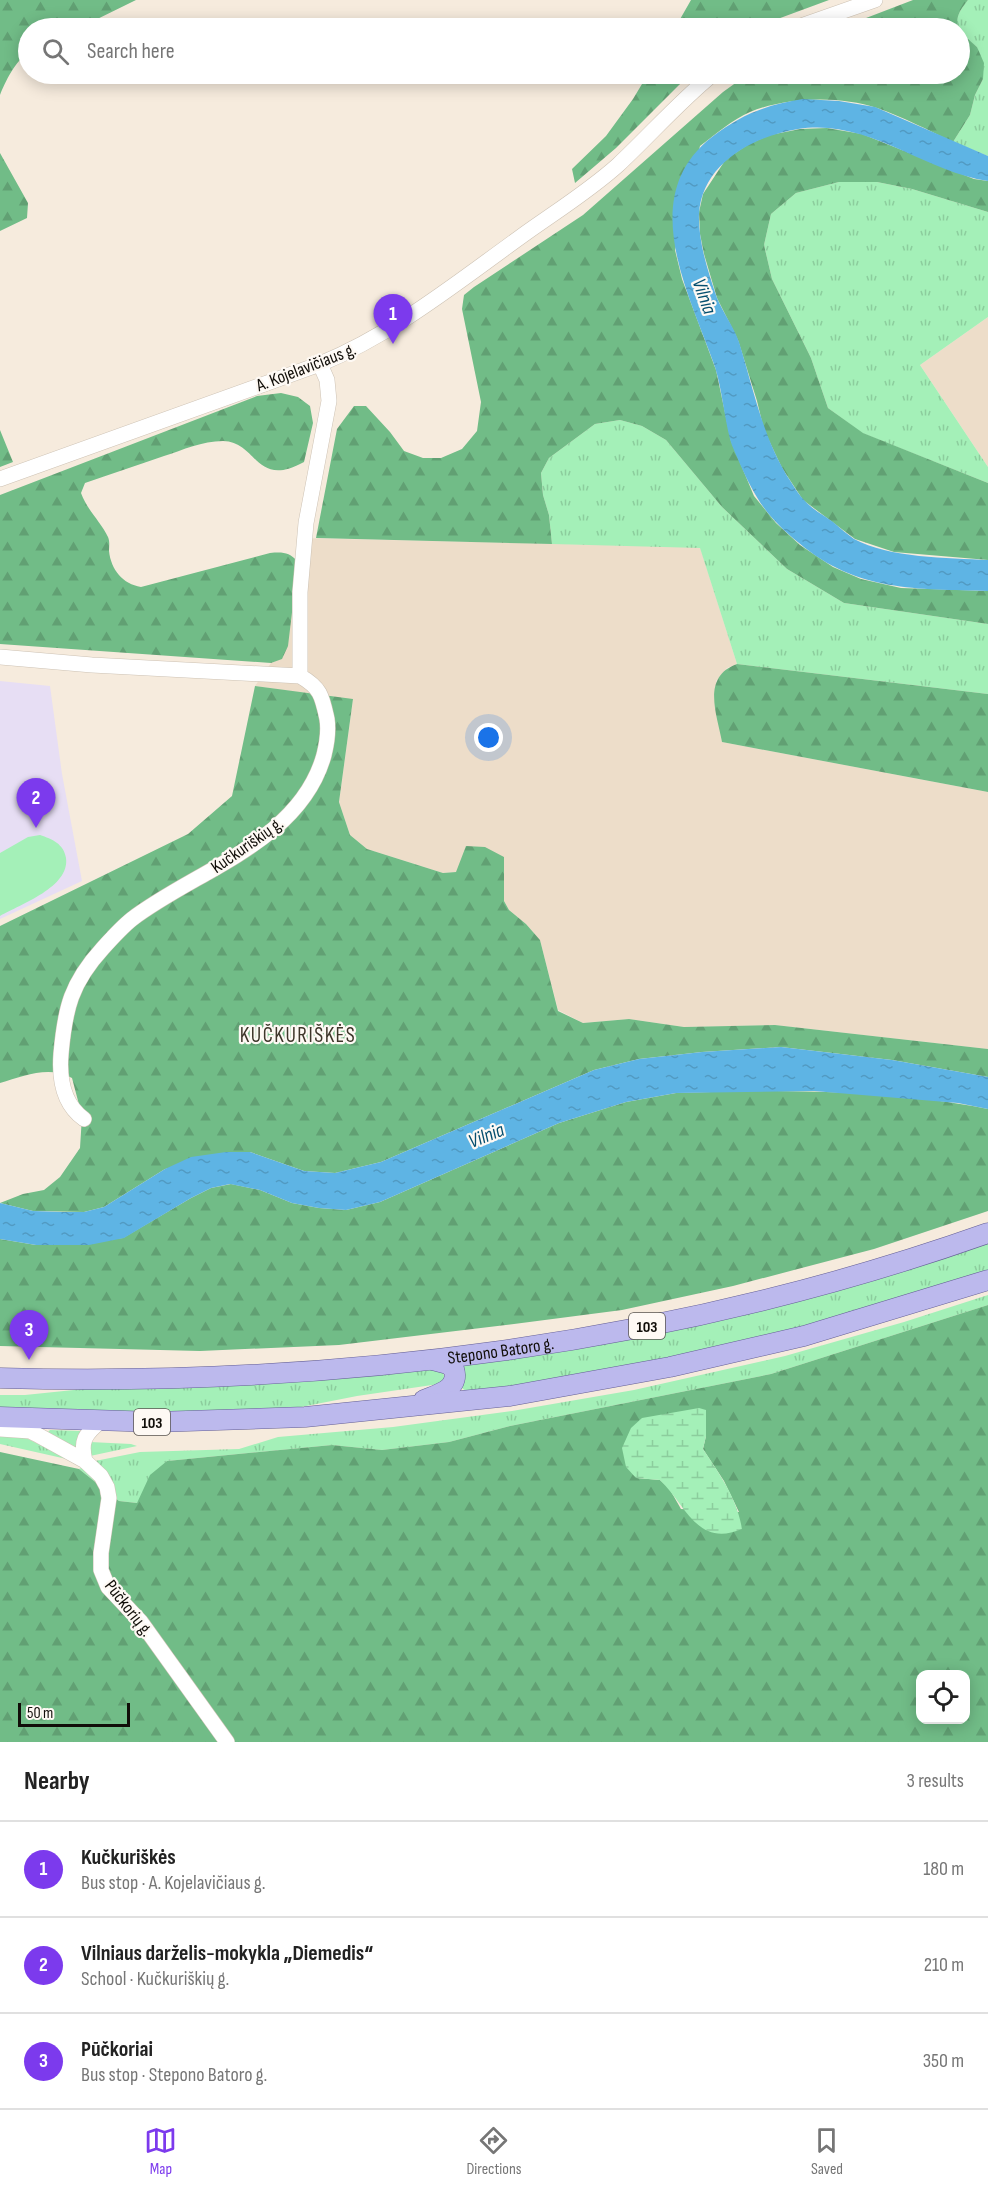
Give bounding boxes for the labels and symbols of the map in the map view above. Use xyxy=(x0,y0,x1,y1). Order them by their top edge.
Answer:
water label: Vilnia xyxy=(687,275,722,317)
pin: 1 xyxy=(374,294,412,344)
street label: A. Kojelavičiaus g. xyxy=(252,339,359,396)
your location xyxy=(474,723,503,752)
pin: 2 xyxy=(16,778,56,828)
street label: Kučkuriškių g. xyxy=(207,813,287,878)
district label: KUČKURIŠKĖS xyxy=(240,1023,356,1048)
water label: Vilnia xyxy=(465,1118,508,1154)
pin: 3 xyxy=(9,1310,48,1360)
road number: 103 xyxy=(629,1313,665,1339)
street label: Stepono Batoro g. xyxy=(446,1333,555,1369)
road number: 103 xyxy=(134,1409,170,1435)
street label: Pūčkorių g. xyxy=(100,1576,157,1641)
scale bar xyxy=(18,1700,130,1728)

